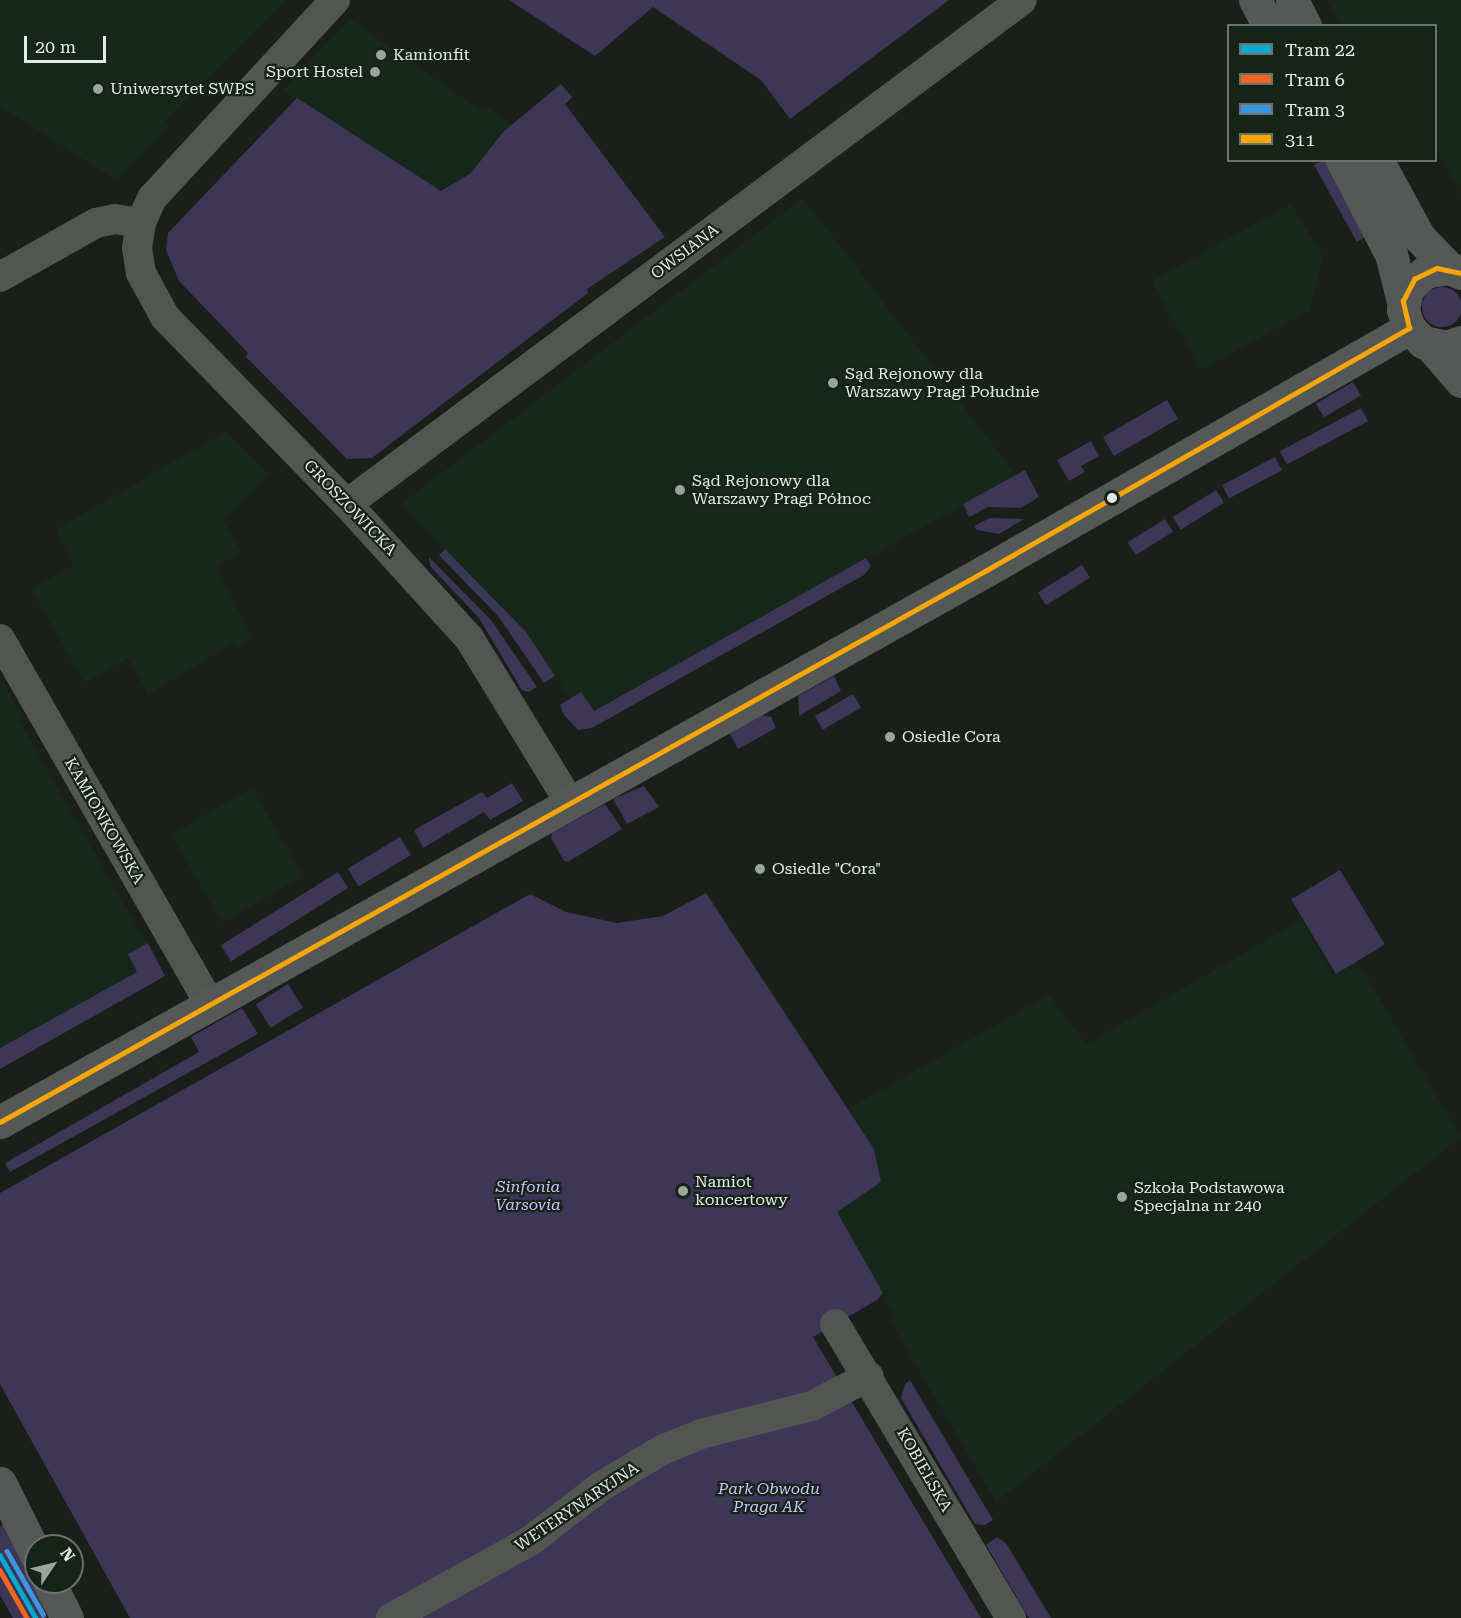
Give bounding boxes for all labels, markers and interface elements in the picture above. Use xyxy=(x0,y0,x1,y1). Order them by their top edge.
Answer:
scale bar xyxy=(27,24,110,62)
legend xyxy=(1227,24,1437,162)
text: 20 m xyxy=(35,36,76,57)
text: Tram 22 xyxy=(1285,39,1355,60)
place label: Kamionfit xyxy=(393,45,470,65)
marker: Kamionfit xyxy=(374,48,388,62)
place label: Sport Hostel xyxy=(266,62,363,82)
marker: Sport Hostel xyxy=(368,65,382,79)
text: Tram 6 xyxy=(1285,69,1345,90)
place label: Uniwersytet SWPS xyxy=(110,79,255,99)
marker: Uniwersytet SWPS xyxy=(91,82,105,96)
text: Tram 3 xyxy=(1285,99,1345,120)
text: 311 xyxy=(1285,129,1315,150)
street label: OWSIANA xyxy=(647,220,723,284)
place label: Sąd Rejonowy dla Warszawy Pragi Południe xyxy=(845,364,1039,402)
marker: Sąd Rejonowy dla Warszawy Pragi Południe xyxy=(826,376,840,390)
street label: GROSZOWICKA xyxy=(300,456,400,560)
place label: Sąd Rejonowy dla Warszawy Pragi Północ xyxy=(692,471,871,509)
marker: Sąd Rejonowy dla Warszawy Pragi Północ xyxy=(673,483,687,497)
unlabelled marker xyxy=(1106,492,1118,504)
place label: Osiedle Cora xyxy=(902,727,1001,747)
marker: Osiedle Cora xyxy=(883,730,897,744)
street label: KAMIONKOWSKA xyxy=(60,754,148,888)
place label: Osiedle "Cora" xyxy=(772,859,881,879)
marker: Osiedle "Cora" xyxy=(753,862,767,876)
place label: Namiot koncertowy xyxy=(695,1172,788,1210)
park label: Sinfonia Varsovia xyxy=(495,1177,561,1215)
place label: Szkoła Podstawowa Specjalna nr 240 xyxy=(1134,1178,1285,1216)
marker: Namiot koncertowy xyxy=(676,1184,690,1198)
marker: Szkoła Podstawowa Specjalna nr 240 xyxy=(1115,1190,1129,1204)
street label: KOBIELSKA xyxy=(892,1425,956,1515)
street label: WETERYNARYJNA xyxy=(511,1458,643,1556)
park label: Park Obwodu Praga AK xyxy=(718,1479,820,1517)
north arrow xyxy=(24,1534,84,1594)
text: N xyxy=(56,1544,79,1565)

